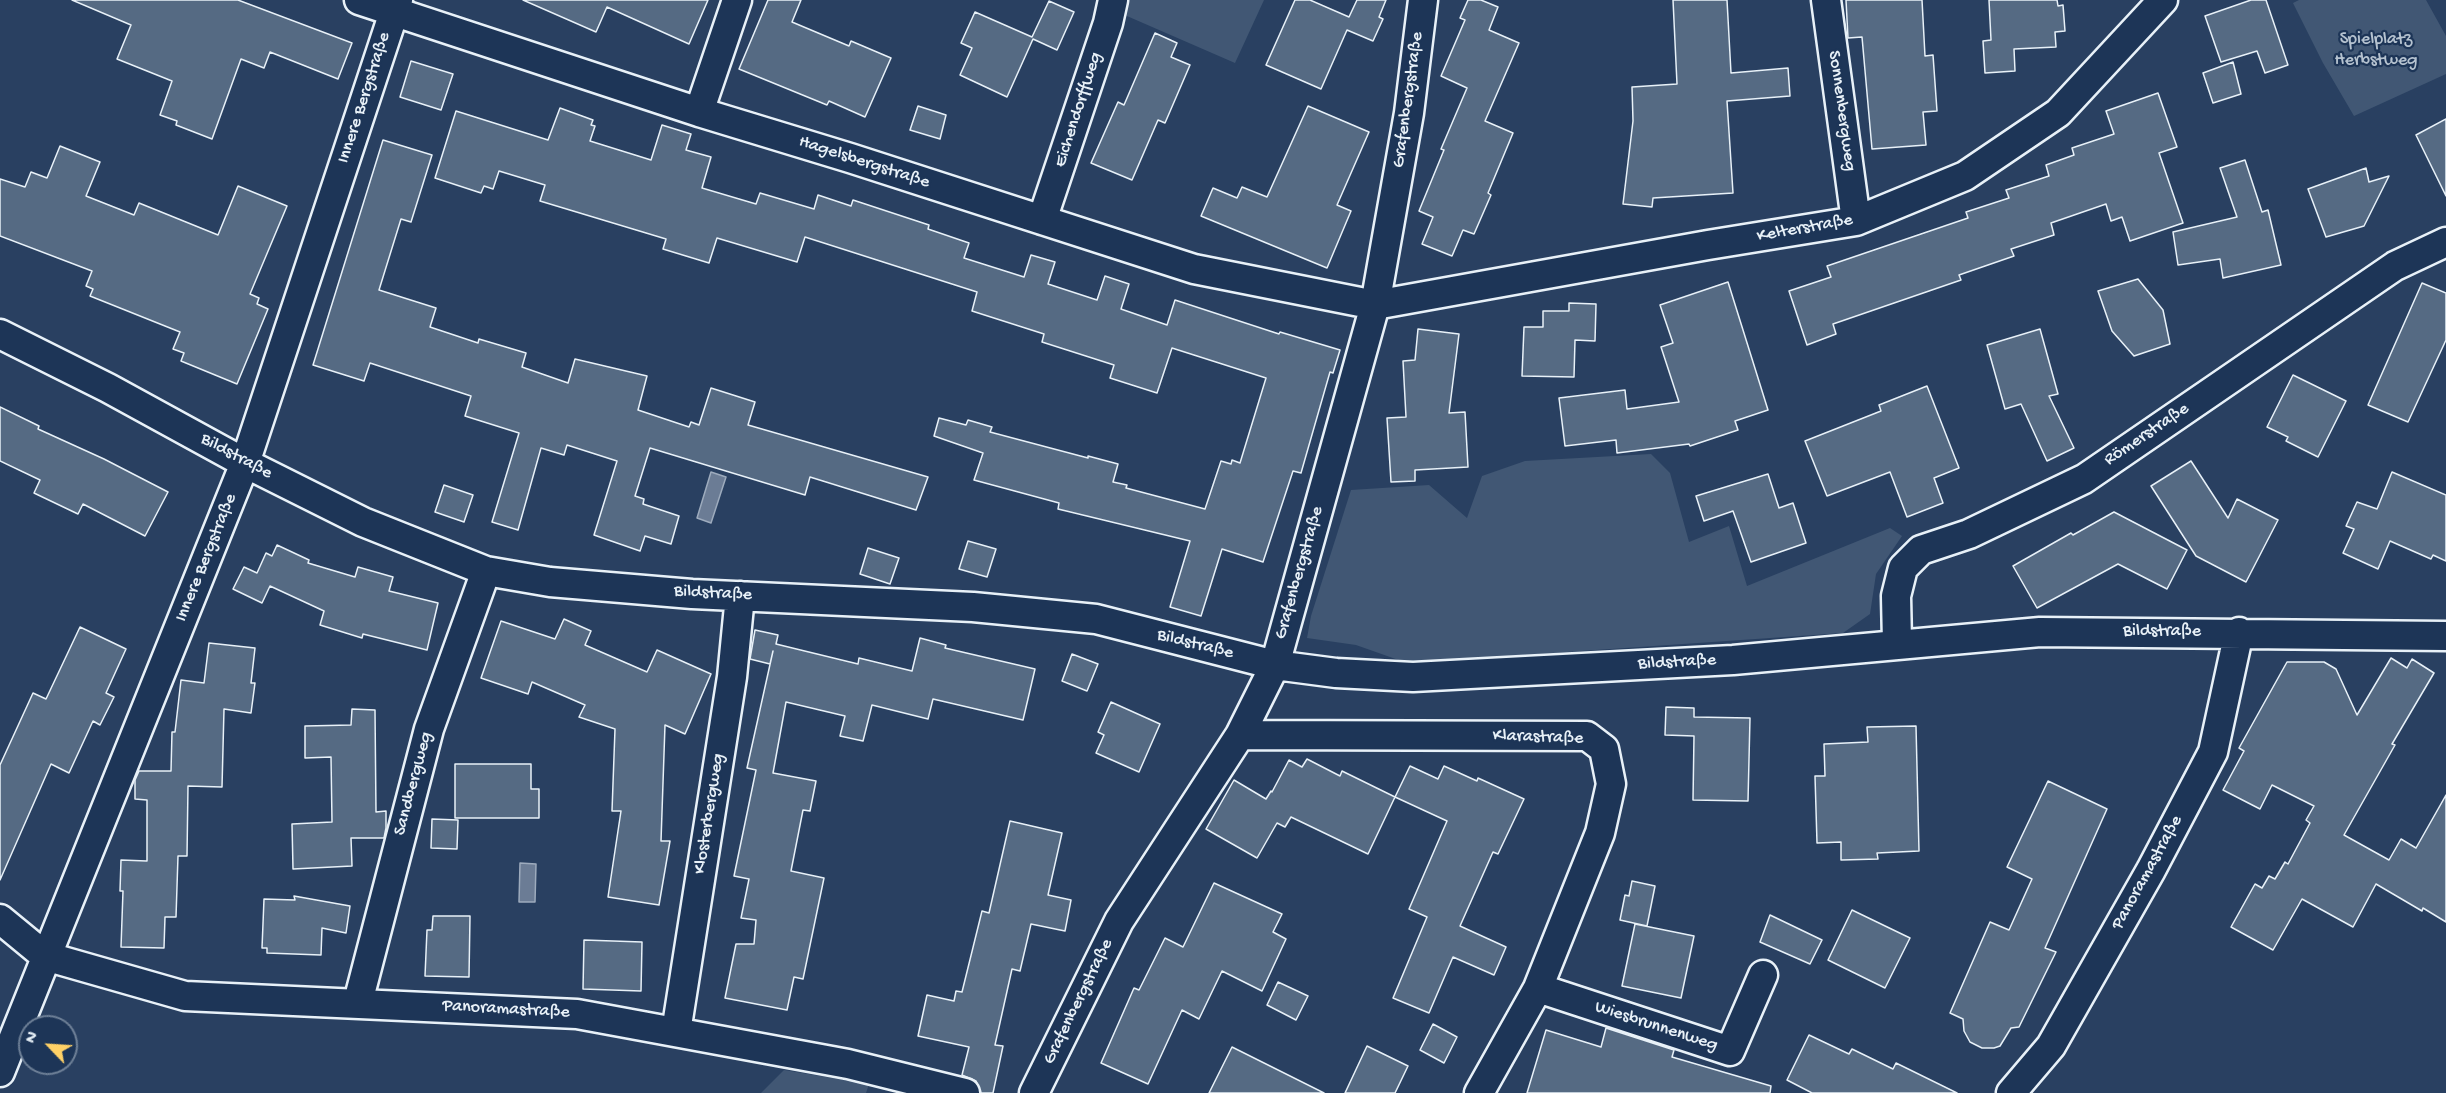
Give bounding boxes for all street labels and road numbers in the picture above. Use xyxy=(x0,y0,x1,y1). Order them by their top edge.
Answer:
street label: Innere Bergstraße xyxy=(334,30,396,166)
street label: Grafenbergstraße xyxy=(1389,31,1429,169)
street label: Sonnenbergweg xyxy=(1822,49,1860,173)
street label: Eichendorffweg xyxy=(1050,50,1108,170)
street label: Hagelsbergstraße xyxy=(796,132,932,194)
street label: Kelterstraße xyxy=(1755,210,1855,248)
street label: Römerstraße xyxy=(2100,399,2194,471)
street label: Bildstraße xyxy=(196,429,276,485)
street label: Innere Bergstraße xyxy=(171,491,243,625)
street label: Grafenbergstraße xyxy=(1271,504,1329,642)
street label: Bildstraße xyxy=(673,581,753,607)
street label: Bildstraße xyxy=(2123,621,2201,643)
street label: Bildstraße xyxy=(1154,625,1236,665)
street label: Bildstraße xyxy=(1637,650,1717,676)
street label: Klarastraße xyxy=(1492,726,1584,750)
street label: Sandbergweg xyxy=(390,730,438,838)
street label: Klosterbergweg xyxy=(690,752,730,876)
street label: Panoramastraße xyxy=(2108,812,2188,934)
street label: Grafenbergstraße xyxy=(1039,936,1119,1068)
street label: Panoramastraße xyxy=(442,996,570,1024)
street label: Wiesbrunnenweg xyxy=(1592,997,1720,1057)

